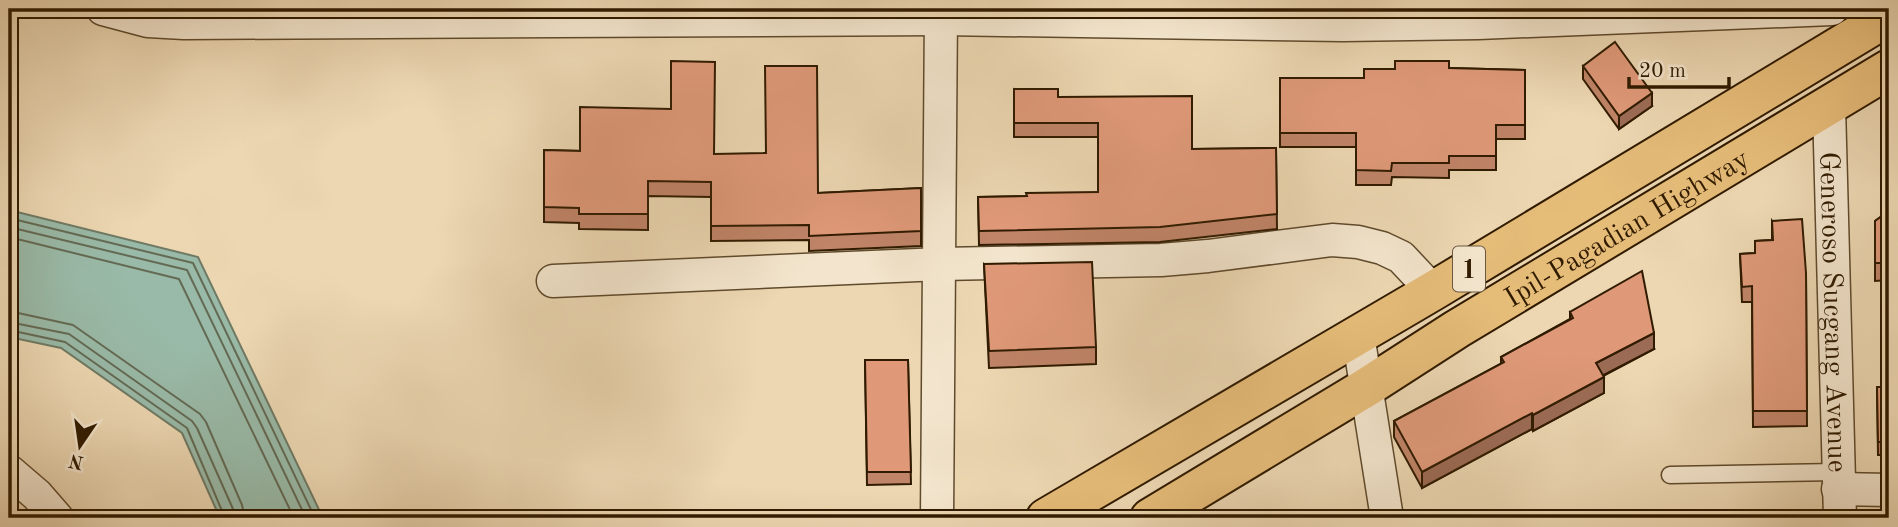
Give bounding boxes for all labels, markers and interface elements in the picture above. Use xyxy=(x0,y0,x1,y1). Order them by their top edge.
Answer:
scale bar xyxy=(1629,46,1728,90)
text: 20 m xyxy=(1639,61,1686,82)
street label: Ipil-Pagadian Highway xyxy=(1501,146,1755,314)
street label: Generoso Sucgang Avenue xyxy=(1813,151,1850,473)
road number: 1 xyxy=(1453,246,1485,292)
north arrow xyxy=(46,412,116,482)
text: N xyxy=(67,449,86,471)

